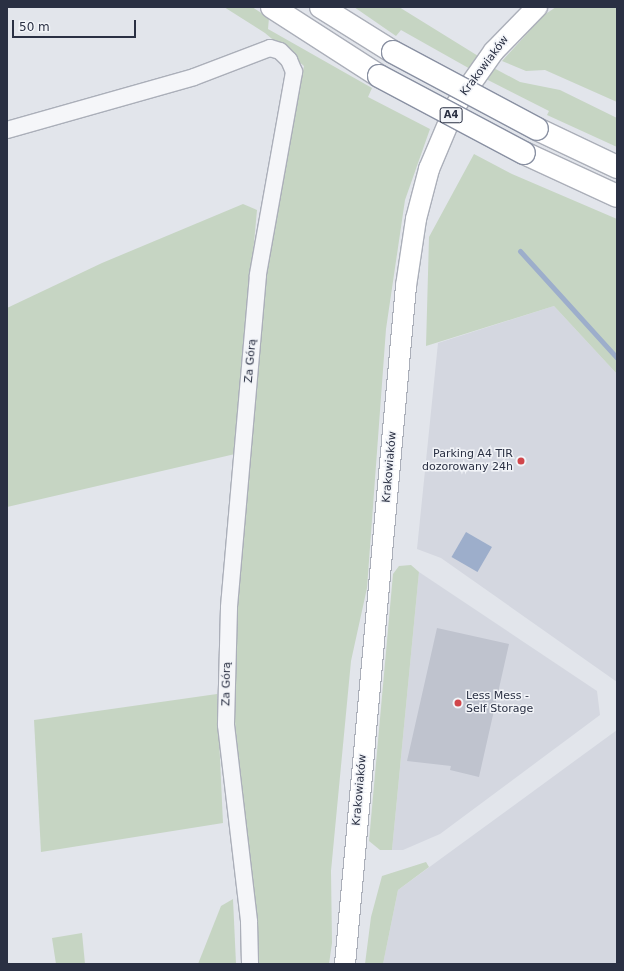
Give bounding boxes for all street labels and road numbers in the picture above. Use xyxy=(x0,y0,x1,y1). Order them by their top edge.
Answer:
street label: Krakowiaków xyxy=(458,33,512,99)
road number: A4 xyxy=(439,107,463,123)
street label: Za Górą xyxy=(242,338,260,384)
street label: Krakowiaków xyxy=(380,431,400,503)
street label: Za Górą xyxy=(220,662,234,706)
street label: Krakowiaków xyxy=(350,754,370,826)

